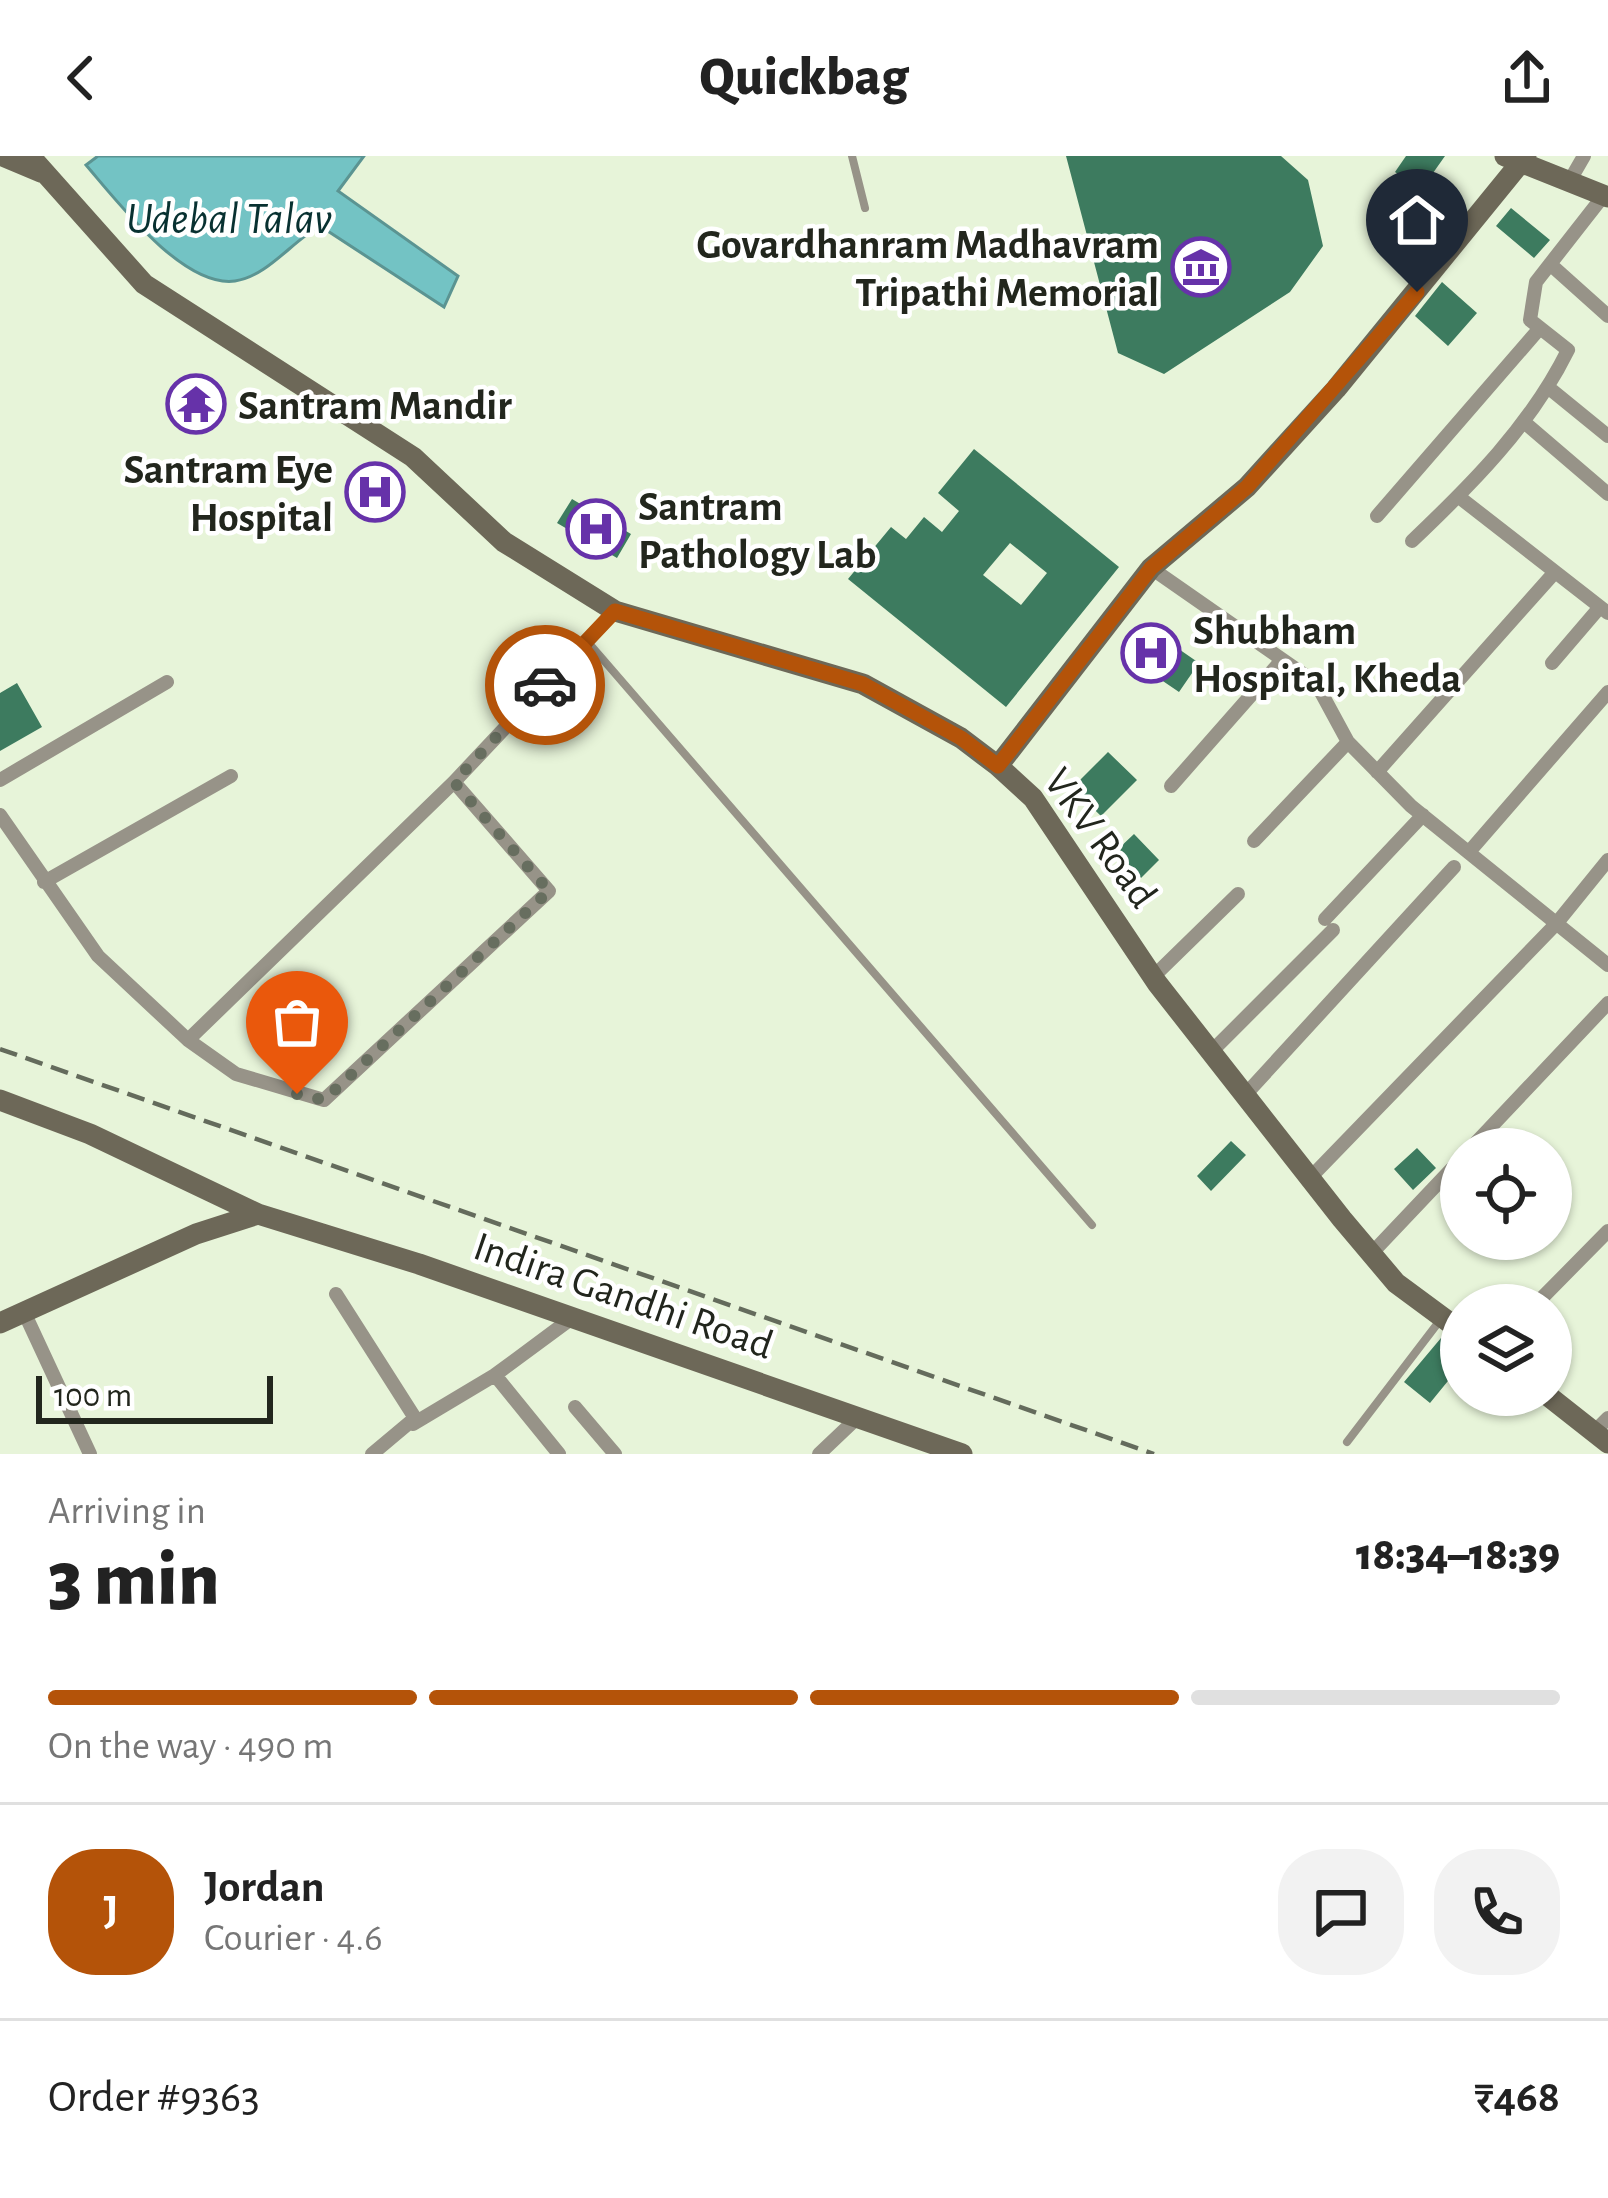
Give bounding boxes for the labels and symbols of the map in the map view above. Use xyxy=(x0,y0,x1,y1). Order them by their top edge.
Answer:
pin xyxy=(1366,169,1468,292)
water label: Udebal Talav xyxy=(126,197,332,242)
place label: Govardhanram Madhavram Tripathi Memorial xyxy=(696,224,1159,314)
museum icon: Govardhanram Madhavram Tripathi Memorial xyxy=(1170,236,1232,298)
temple icon: Santram Mandir xyxy=(165,373,227,435)
place label: Santram Mandir xyxy=(238,385,512,427)
place label: Santram Eye Hospital xyxy=(123,449,333,539)
hospital icon: Santram Eye Hospital xyxy=(344,461,406,523)
place label: Santram Pathology Lab xyxy=(638,486,876,576)
hospital icon: Santram Pathology Lab xyxy=(565,498,627,560)
place label: Shubham Hospital, Kheda xyxy=(1193,610,1461,700)
hospital icon: Shubham Hospital, Kheda xyxy=(1120,622,1182,684)
courier xyxy=(485,625,605,745)
street label: VKV Road xyxy=(1036,761,1165,916)
pin xyxy=(246,971,348,1094)
street label: Indira Gandhi Road xyxy=(468,1225,778,1367)
scale bar xyxy=(36,1370,273,1423)

